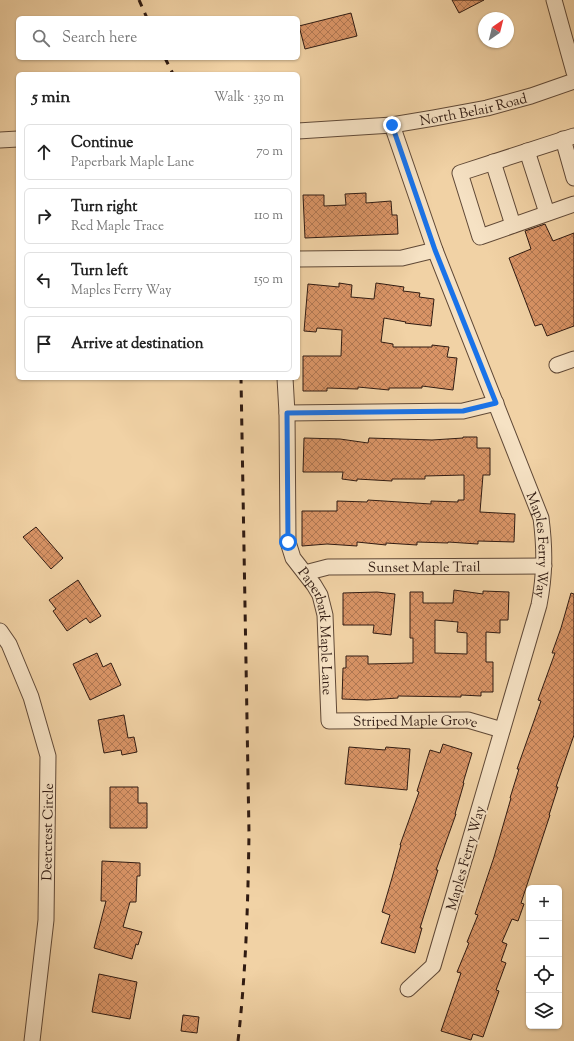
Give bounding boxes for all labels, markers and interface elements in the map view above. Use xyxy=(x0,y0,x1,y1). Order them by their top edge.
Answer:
north arrow xyxy=(478,12,514,48)
search box xyxy=(16,16,300,60)
icon: search xyxy=(30,27,52,49)
text: Search here xyxy=(62,28,137,49)
text: 5 min xyxy=(32,86,70,110)
text: Walk · 330 m xyxy=(214,89,284,107)
street label: North Belair Road xyxy=(418,89,530,132)
route end xyxy=(383,116,401,134)
text: Continue xyxy=(71,133,133,154)
icon: ahead xyxy=(33,141,55,163)
text: 70 m xyxy=(256,143,283,161)
text: Paperbark Maple Lane xyxy=(71,154,194,172)
text: Turn right xyxy=(71,197,137,218)
icon: right xyxy=(33,205,55,227)
text: 110 m xyxy=(254,207,283,225)
text: Red Maple Trace xyxy=(71,218,164,236)
text: Turn left xyxy=(71,261,128,282)
icon: left xyxy=(33,269,55,291)
text: 150 m xyxy=(254,271,283,289)
text: Maples Ferry Way xyxy=(71,282,171,300)
icon: arrive xyxy=(33,333,55,355)
text: Arrive at destination xyxy=(71,334,204,355)
street label: Maples Ferry Way xyxy=(520,489,552,599)
route start xyxy=(279,533,297,551)
street label: Sunset Maple Trail xyxy=(368,558,481,579)
street label: Paperbark Maple Lane xyxy=(292,564,336,696)
street label: Striped Maple Grove xyxy=(353,711,480,734)
street label: Deercrest Circle xyxy=(38,783,60,881)
street label: Maples Ferry Way xyxy=(442,804,491,913)
map controls xyxy=(526,885,562,1029)
button: + xyxy=(526,885,562,921)
button: − xyxy=(526,921,562,957)
button: locate xyxy=(526,957,562,993)
button: layers xyxy=(526,993,562,1029)

